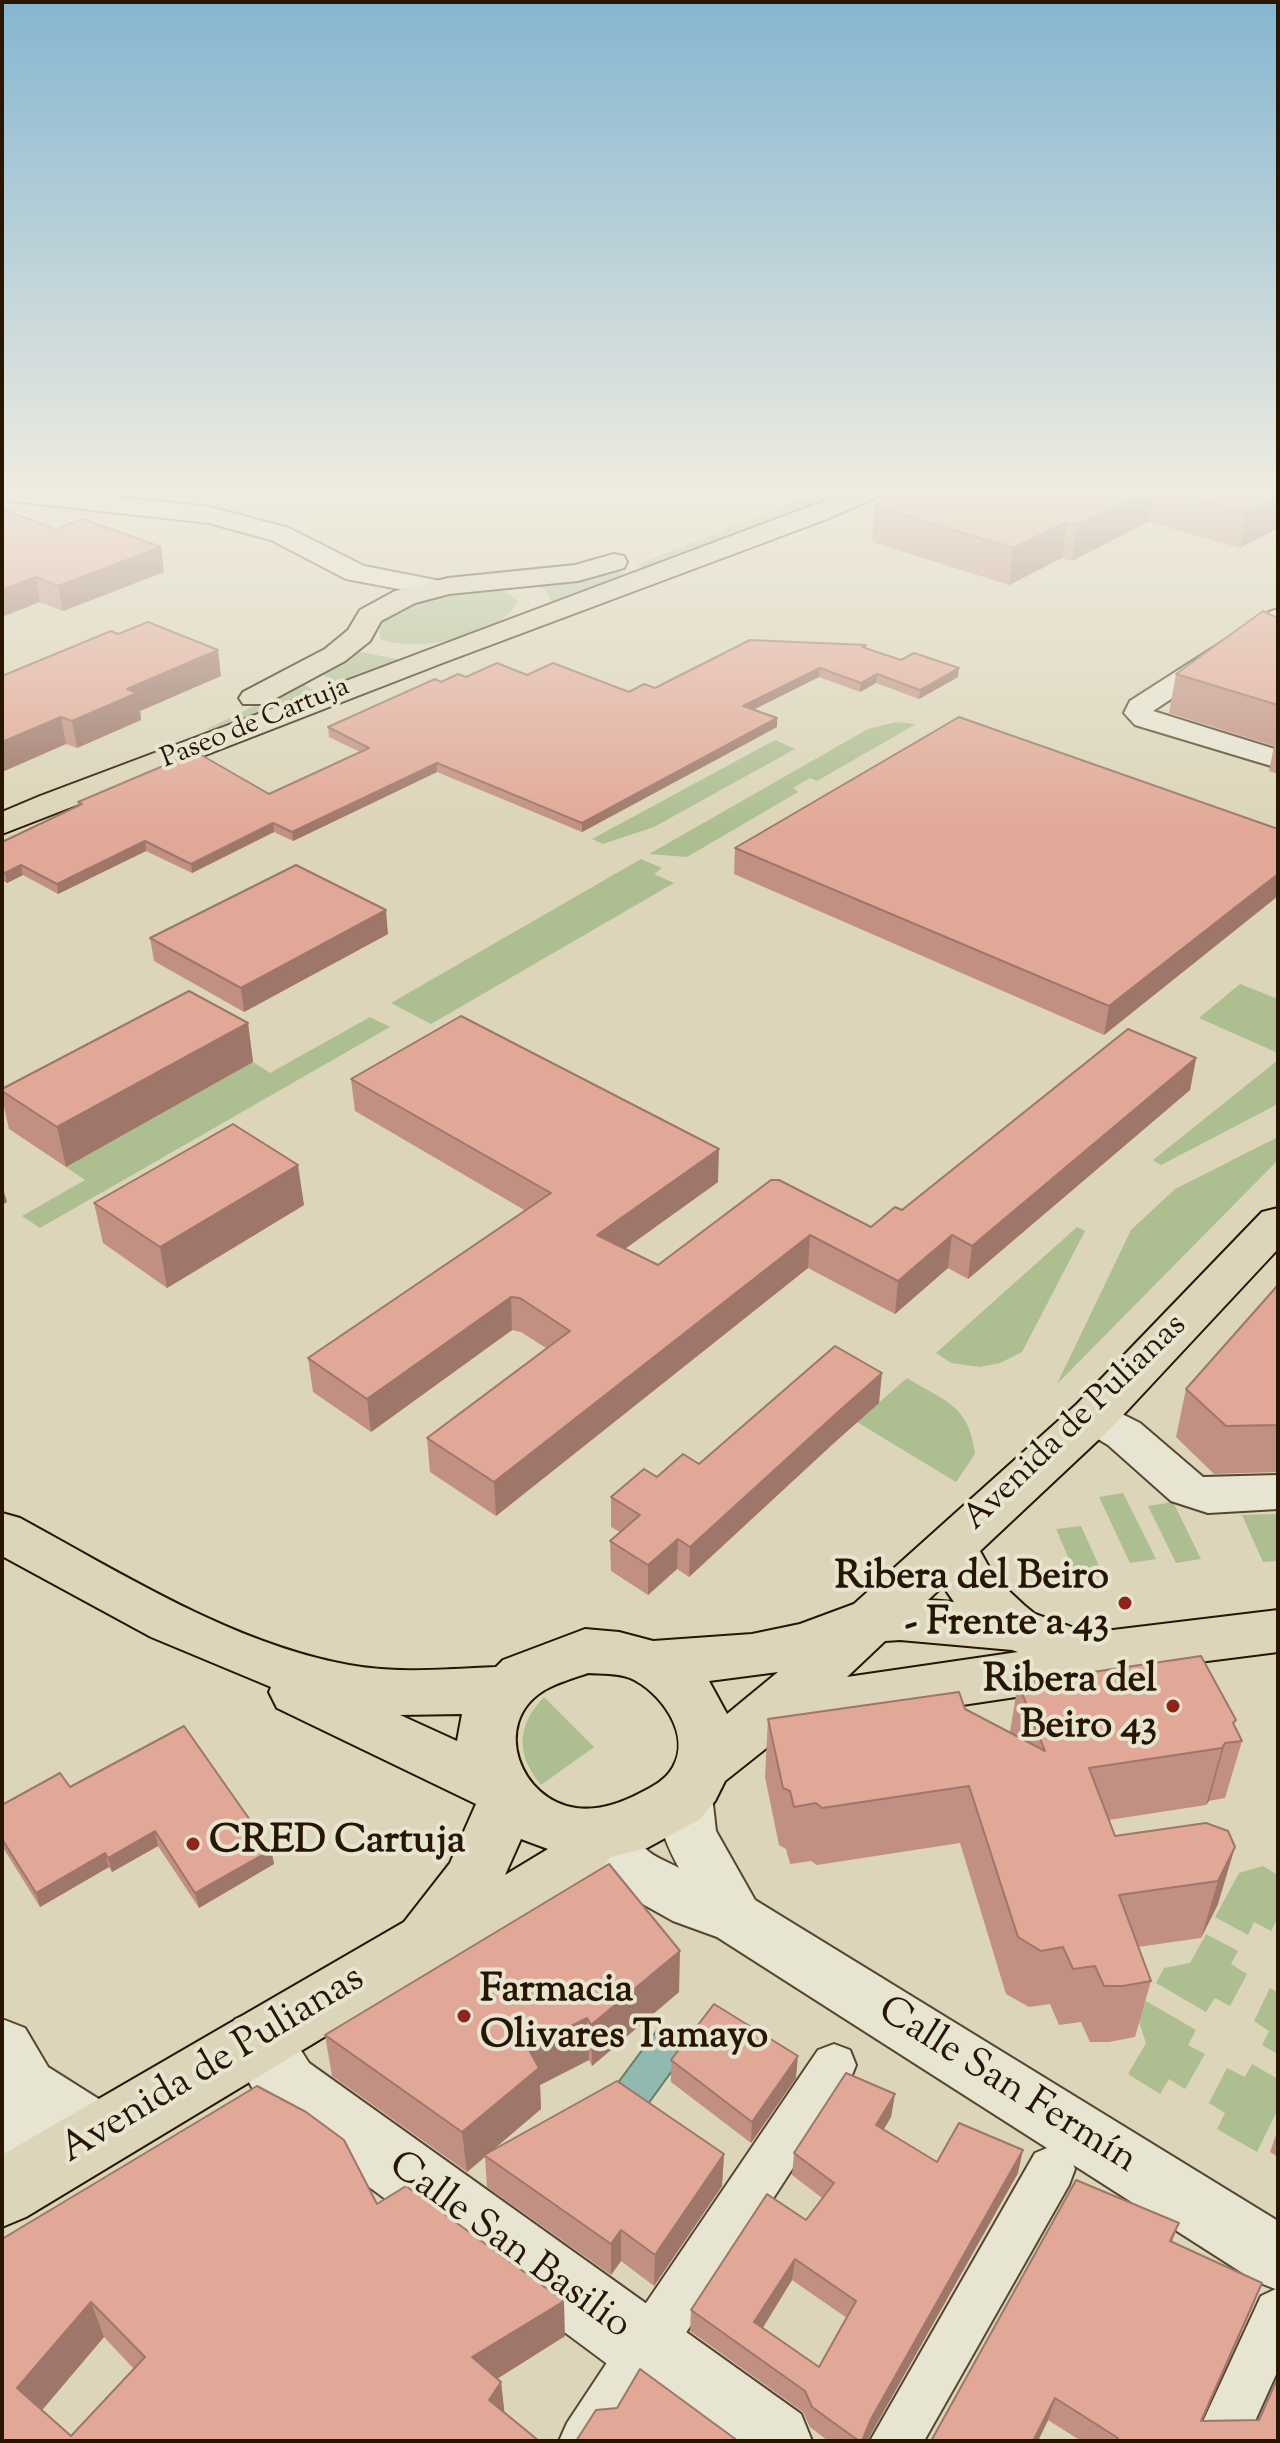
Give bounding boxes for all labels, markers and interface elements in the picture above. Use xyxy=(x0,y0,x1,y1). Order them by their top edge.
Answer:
street label: Paseo de Cartuja xyxy=(157,672,355,778)
street label: Avenida de Pulianas xyxy=(957,1307,1197,1541)
place label: Ribera del Beiro - Frente a 43 xyxy=(835,1556,1109,1650)
marker: Ribera del Beiro - Frente a 43 xyxy=(1116,1594,1134,1612)
place label: Ribera del Beiro 43 xyxy=(983,1659,1157,1753)
marker: Ribera del Beiro 43 xyxy=(1164,1697,1182,1715)
place label: CRED Cartuja xyxy=(209,1820,465,1868)
marker: CRED Cartuja xyxy=(184,1835,202,1853)
street label: Avenida de Pulianas xyxy=(53,1957,375,2177)
place label: Farmacia Olivares Tamayo xyxy=(480,1969,768,2063)
street label: Calle San Fermín xyxy=(867,1989,1145,2187)
marker: Farmacia Olivares Tamayo xyxy=(455,2007,473,2025)
street label: Calle San Basilio xyxy=(377,2144,639,2352)

